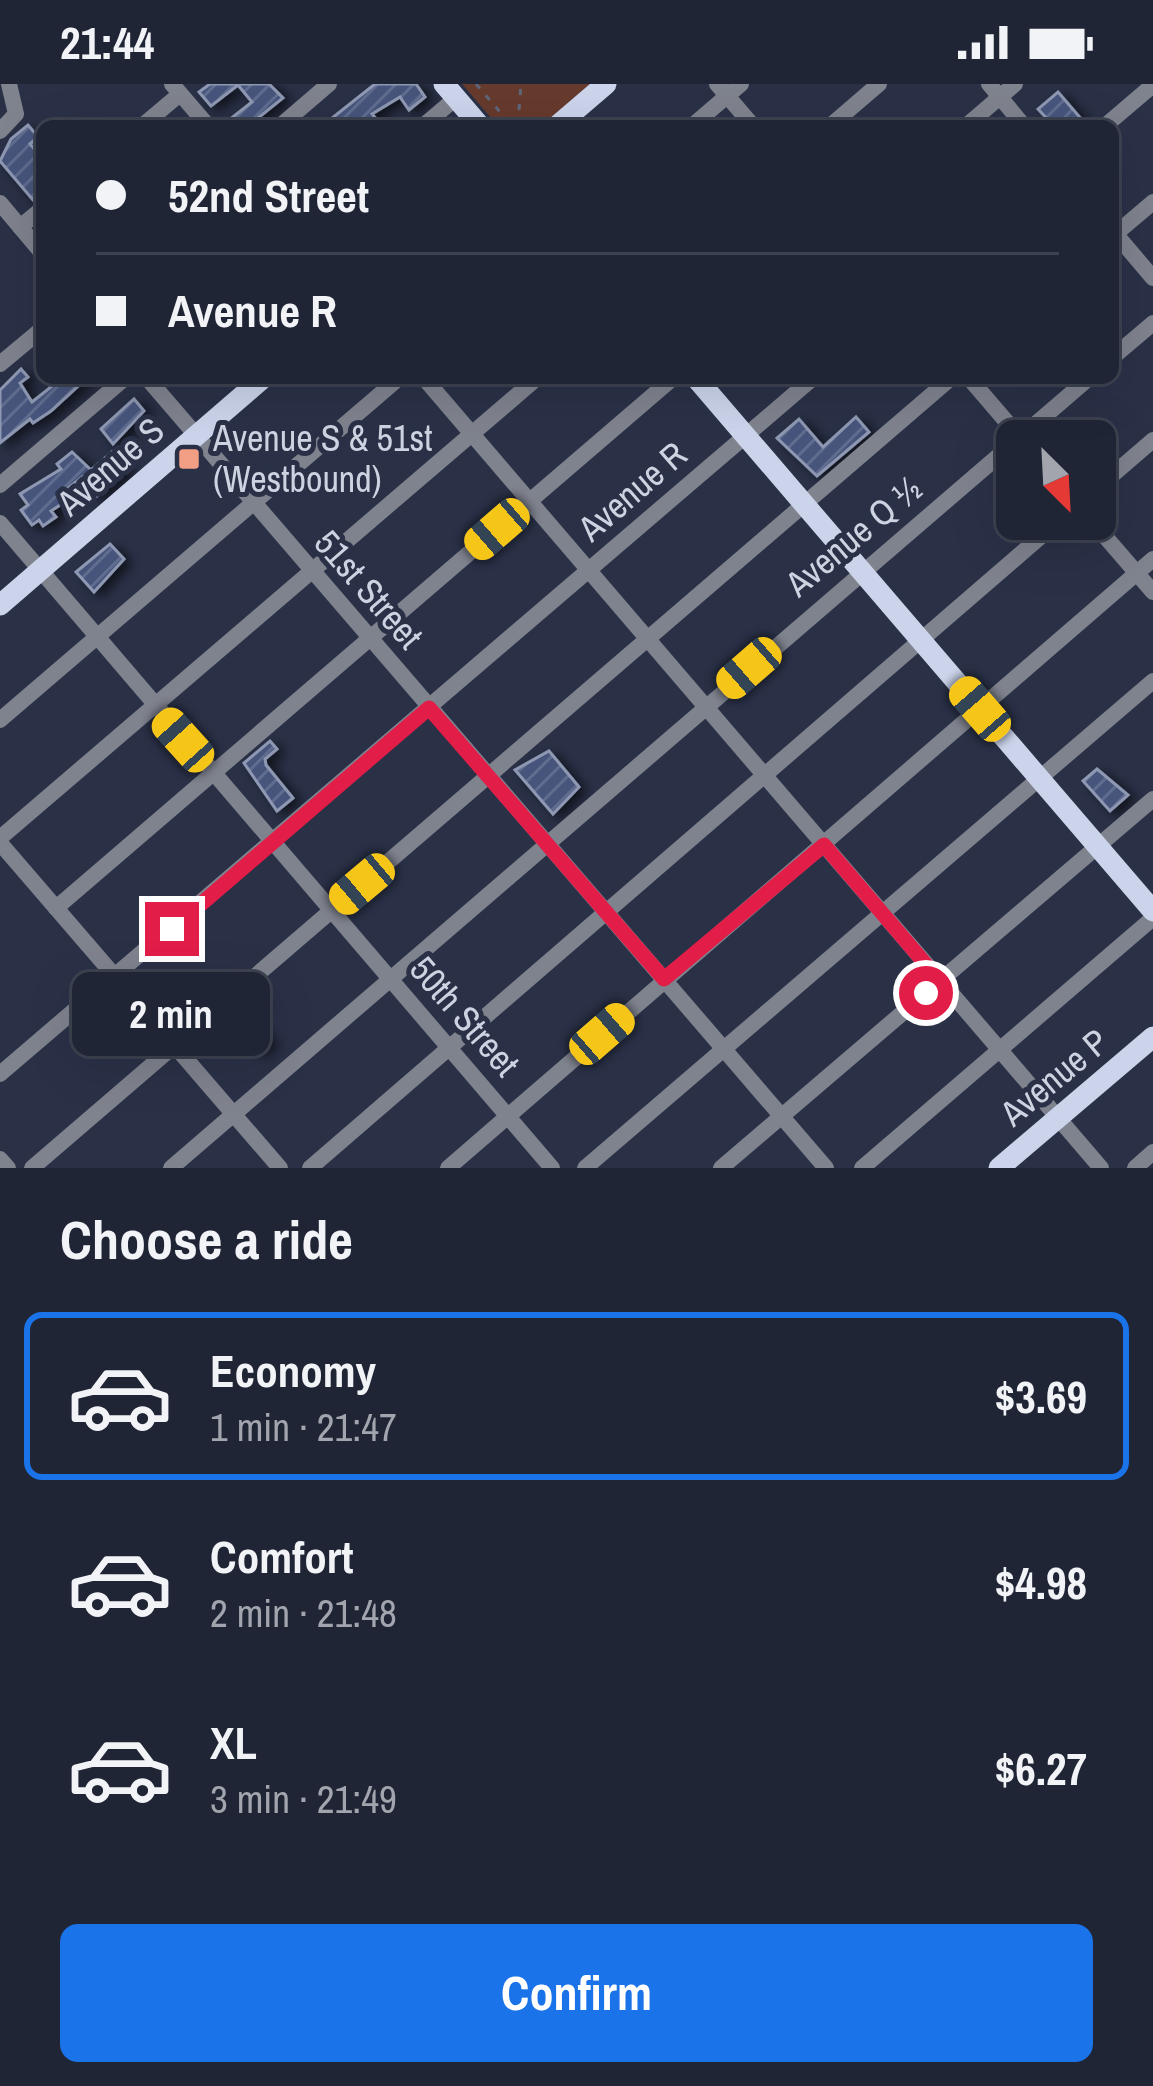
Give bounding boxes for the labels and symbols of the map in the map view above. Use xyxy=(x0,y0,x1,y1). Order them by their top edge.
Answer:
street label: Avenue S xyxy=(45,406,174,527)
place label: Avenue S & 51st (Westbound) xyxy=(212,414,432,503)
north arrow xyxy=(996,420,1116,540)
street label: Avenue R xyxy=(567,431,696,552)
marker: Avenue S & 51st (Westbound) xyxy=(176,446,202,472)
street label: Avenue Q ½ xyxy=(774,465,931,608)
car xyxy=(458,492,536,566)
street label: 51st Street xyxy=(304,519,434,659)
car xyxy=(710,631,788,705)
car xyxy=(943,670,1017,748)
car xyxy=(146,701,220,779)
car xyxy=(323,847,401,921)
route end xyxy=(145,902,199,956)
street label: 50th Street xyxy=(400,946,530,1086)
route start xyxy=(899,966,953,1020)
callout: 2 min xyxy=(73,971,271,1055)
car xyxy=(563,997,641,1071)
street label: Avenue P xyxy=(989,1018,1118,1137)

